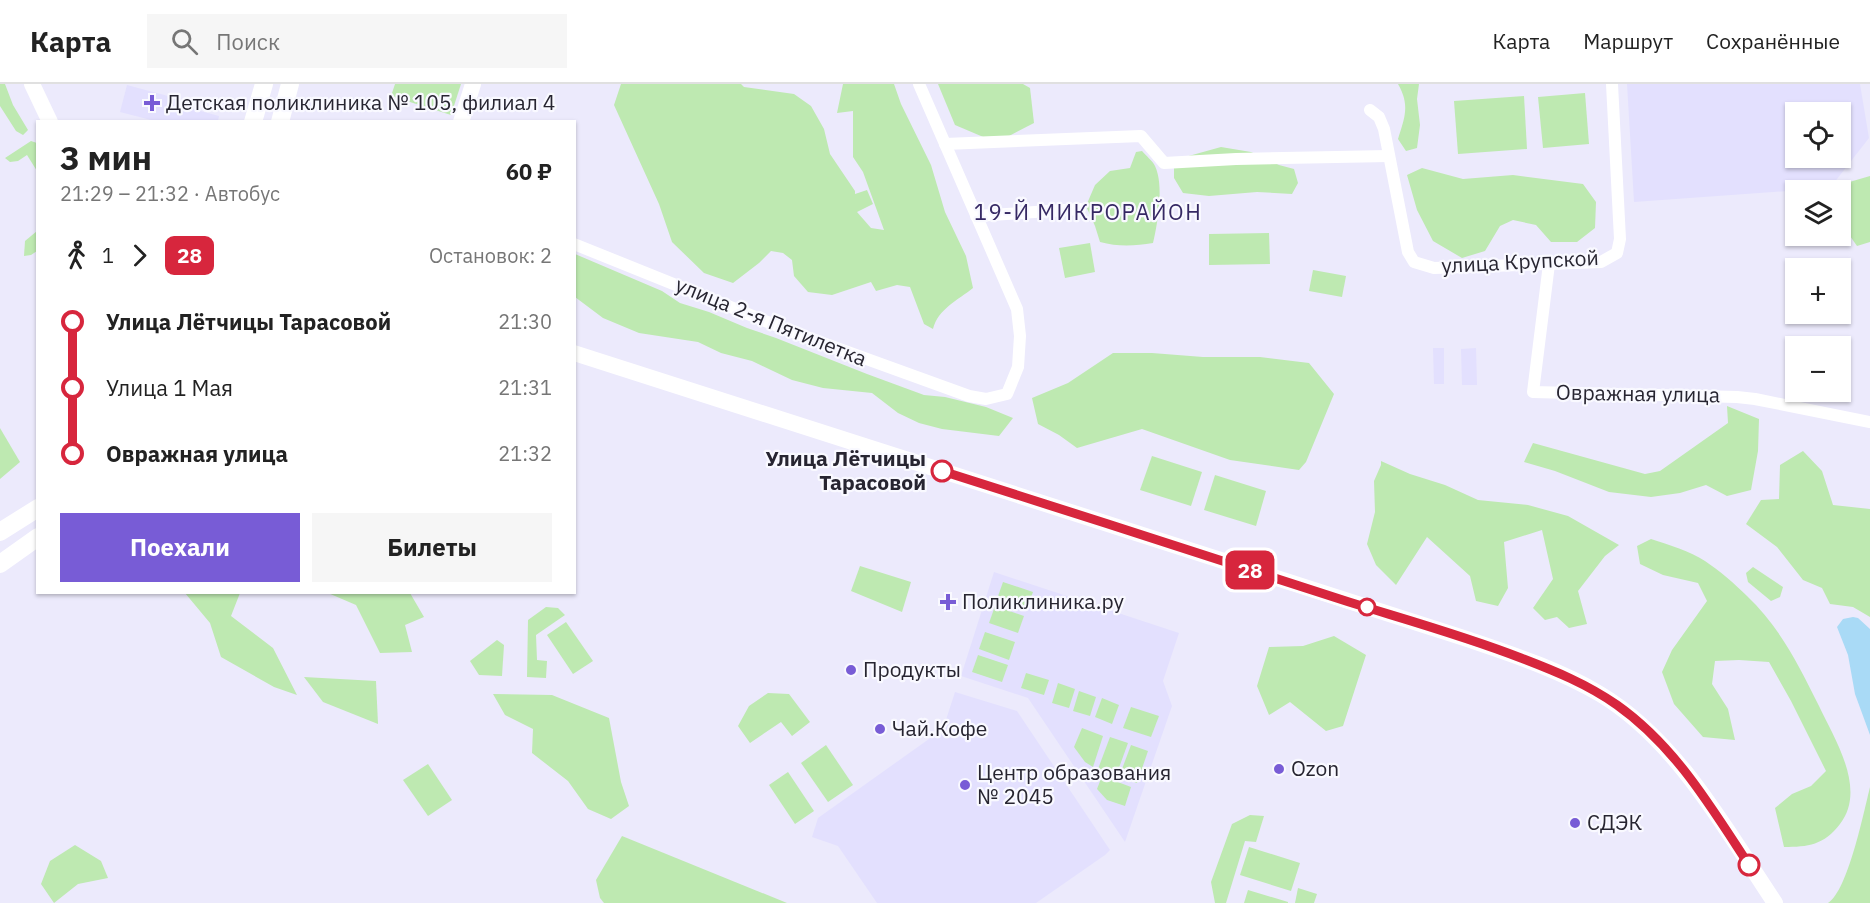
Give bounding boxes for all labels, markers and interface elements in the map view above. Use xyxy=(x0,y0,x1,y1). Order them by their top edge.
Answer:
search box xyxy=(147,14,567,68)
text: Карта xyxy=(30,23,111,60)
icon: search xyxy=(168,25,201,58)
text: Поиск xyxy=(216,27,280,56)
text: Карта xyxy=(1492,27,1550,55)
text: Маршрут xyxy=(1583,27,1673,55)
text: Сохранённые xyxy=(1706,27,1840,55)
place label: Детская поликлиника № 105, филиал 4 xyxy=(166,88,555,116)
marker: Детская поликлиника № 105, филиал 4 xyxy=(143,94,161,112)
map controls xyxy=(1785,102,1851,402)
button: locate xyxy=(1785,102,1851,168)
text: 3 мин xyxy=(60,136,152,179)
text: 60 ₽ xyxy=(506,157,552,186)
text: 21:29 – 21:32 · Автобус xyxy=(60,180,280,207)
button: layers xyxy=(1785,180,1851,246)
district label: 19-Й МИКРОРАЙОН xyxy=(974,197,1202,226)
icon: walk xyxy=(60,239,93,272)
icon: forward xyxy=(123,239,156,272)
text: 28 xyxy=(177,241,202,269)
text: 1 xyxy=(102,242,114,269)
text: Остановок: 2 xyxy=(429,242,552,269)
street label: улица Крупской xyxy=(1441,243,1599,279)
button: + xyxy=(1785,258,1851,324)
street label: улица 2-я Пятилетка xyxy=(672,270,871,372)
text: Улица Лётчицы Тарасовой xyxy=(106,307,391,336)
text: 21:30 xyxy=(498,308,552,335)
button: − xyxy=(1785,336,1851,402)
text: Улица 1 Мая xyxy=(106,373,233,402)
text: 21:31 xyxy=(498,374,552,401)
street label: Овражная улица xyxy=(1556,378,1720,408)
text: Овражная улица xyxy=(106,439,288,468)
text: 21:32 xyxy=(498,440,552,467)
place label: Улица Лётчицы Тарасовой xyxy=(766,444,926,496)
marker: Улица Лётчицы Тарасовой xyxy=(931,460,953,482)
button: Поехали xyxy=(60,513,300,582)
button: Билеты xyxy=(312,513,552,582)
line badge: 28 xyxy=(1223,550,1277,590)
text: 28 xyxy=(1237,556,1263,584)
place label: Поликлиника.ру xyxy=(962,587,1124,615)
marker: Поликлиника.ру xyxy=(939,593,957,611)
unlabelled marker xyxy=(1358,598,1376,616)
place label: Продукты xyxy=(863,655,961,683)
marker: Продукты xyxy=(844,663,858,677)
place label: Чай.Кофе xyxy=(892,714,987,742)
marker: Чай.Кофе xyxy=(873,722,887,736)
place label: Ozon xyxy=(1291,754,1339,782)
place label: Центр образования № 2045 xyxy=(977,758,1171,810)
marker: Ozon xyxy=(1272,762,1286,776)
marker: Центр образования № 2045 xyxy=(958,778,972,792)
place label: СДЭК xyxy=(1587,808,1642,836)
marker: СДЭК xyxy=(1568,816,1582,830)
unlabelled marker xyxy=(1738,854,1760,876)

